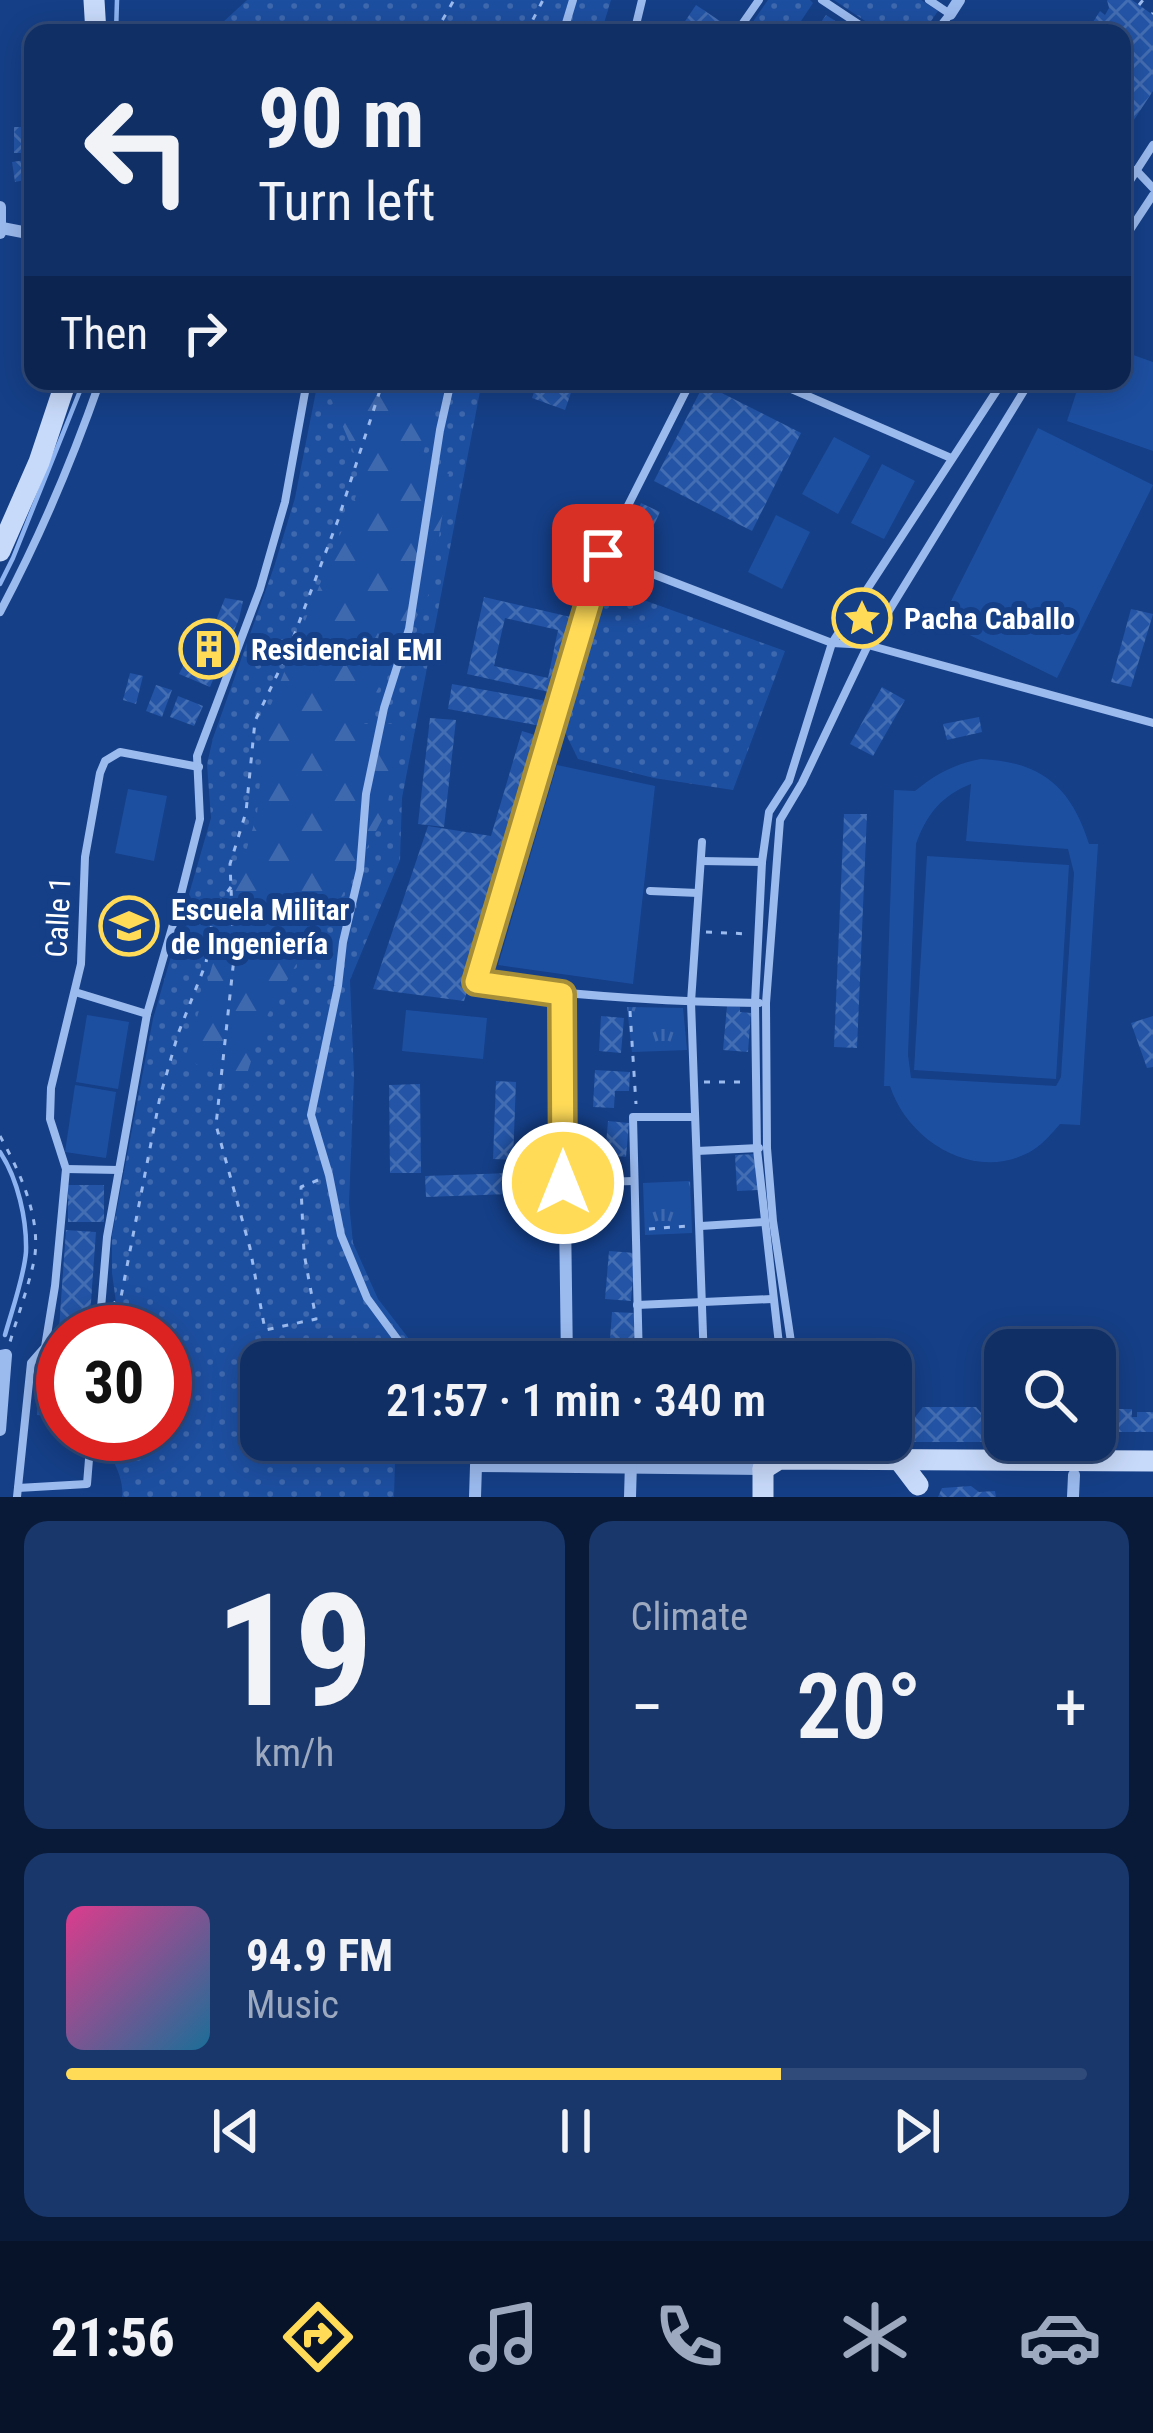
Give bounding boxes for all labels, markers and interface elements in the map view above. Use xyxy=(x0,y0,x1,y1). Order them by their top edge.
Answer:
text: 90 m xyxy=(258,69,425,168)
icon: left xyxy=(60,72,216,228)
text: Turn left xyxy=(258,170,435,233)
icon: right xyxy=(172,300,238,366)
text: Then xyxy=(60,307,148,360)
pin xyxy=(552,504,654,606)
icon: arrive xyxy=(570,522,636,588)
place icon: Pacha Caballo xyxy=(831,587,893,649)
place label: Pacha Caballo xyxy=(904,601,1075,636)
building icon: Residencial EMI xyxy=(178,618,240,680)
place label: Residencial EMI xyxy=(251,632,443,667)
street label: Calle 1 xyxy=(38,876,78,958)
place label: Escuela Militar de Ingeniería xyxy=(171,892,350,961)
school or university icon: Escuela Militar de Ingeniería xyxy=(98,895,160,957)
position arrow xyxy=(500,1120,626,1246)
speed limit sign: 30 xyxy=(36,1305,192,1461)
map controls xyxy=(984,1329,1116,1461)
button: search xyxy=(984,1329,1116,1461)
text: 21:57 · 1 min · 340 m xyxy=(386,1374,766,1427)
text: 19 xyxy=(215,1560,373,1743)
text: Climate xyxy=(631,1594,748,1640)
text: 20° xyxy=(796,1655,921,1760)
text: − xyxy=(631,1669,664,1746)
text: + xyxy=(1054,1669,1087,1746)
text: km/h xyxy=(254,1730,334,1776)
text: 94.9 FM xyxy=(246,1929,393,1982)
text: Music xyxy=(246,1982,339,2028)
icon: previous xyxy=(203,2098,269,2164)
icon: pause xyxy=(543,2098,609,2164)
icon: next xyxy=(884,2098,950,2164)
icon: directions xyxy=(276,2295,360,2379)
icon: music xyxy=(462,2295,546,2379)
icon: phone xyxy=(647,2295,731,2379)
icon: climate xyxy=(833,2295,917,2379)
icon: car xyxy=(1018,2295,1102,2379)
text: 21:56 xyxy=(51,2306,175,2369)

